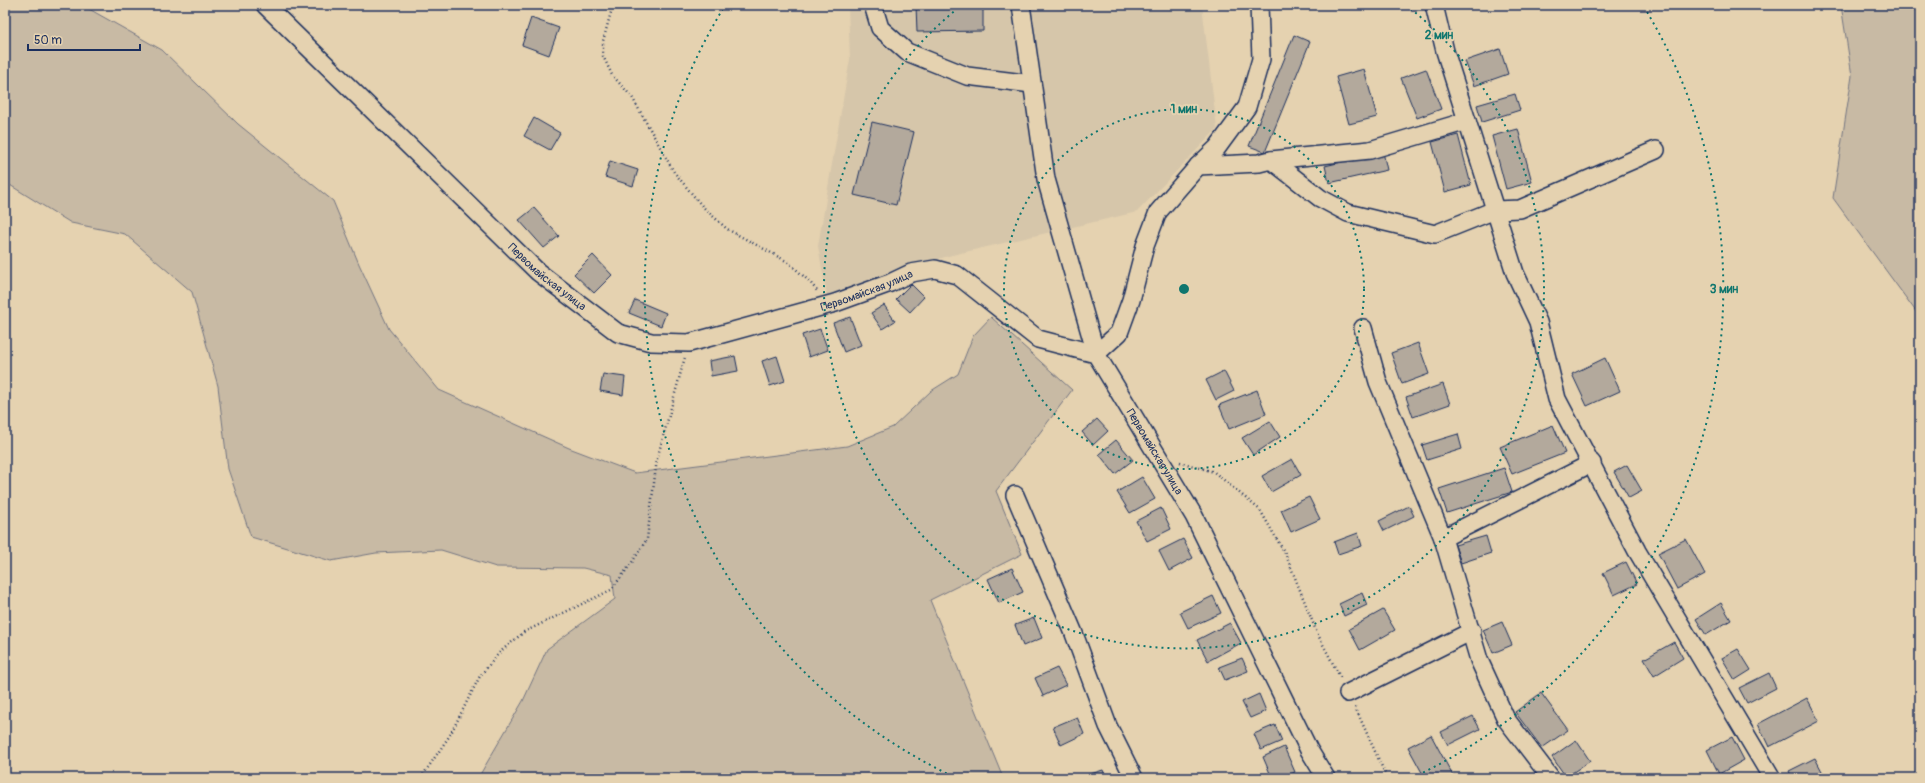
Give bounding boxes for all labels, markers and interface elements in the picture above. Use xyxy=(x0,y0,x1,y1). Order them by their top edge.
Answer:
scale bar xyxy=(28,26,140,52)
text: 2 мин xyxy=(1425,28,1453,43)
text: 50 m xyxy=(34,33,62,48)
text: 1 мин xyxy=(1171,102,1197,117)
street label: Первомайская улица xyxy=(505,241,589,313)
street label: Первомайская улица xyxy=(819,267,915,314)
centre of rings xyxy=(1177,282,1191,296)
text: 3 мин xyxy=(1710,282,1738,297)
street label: Первомайская улица xyxy=(1124,407,1185,497)

